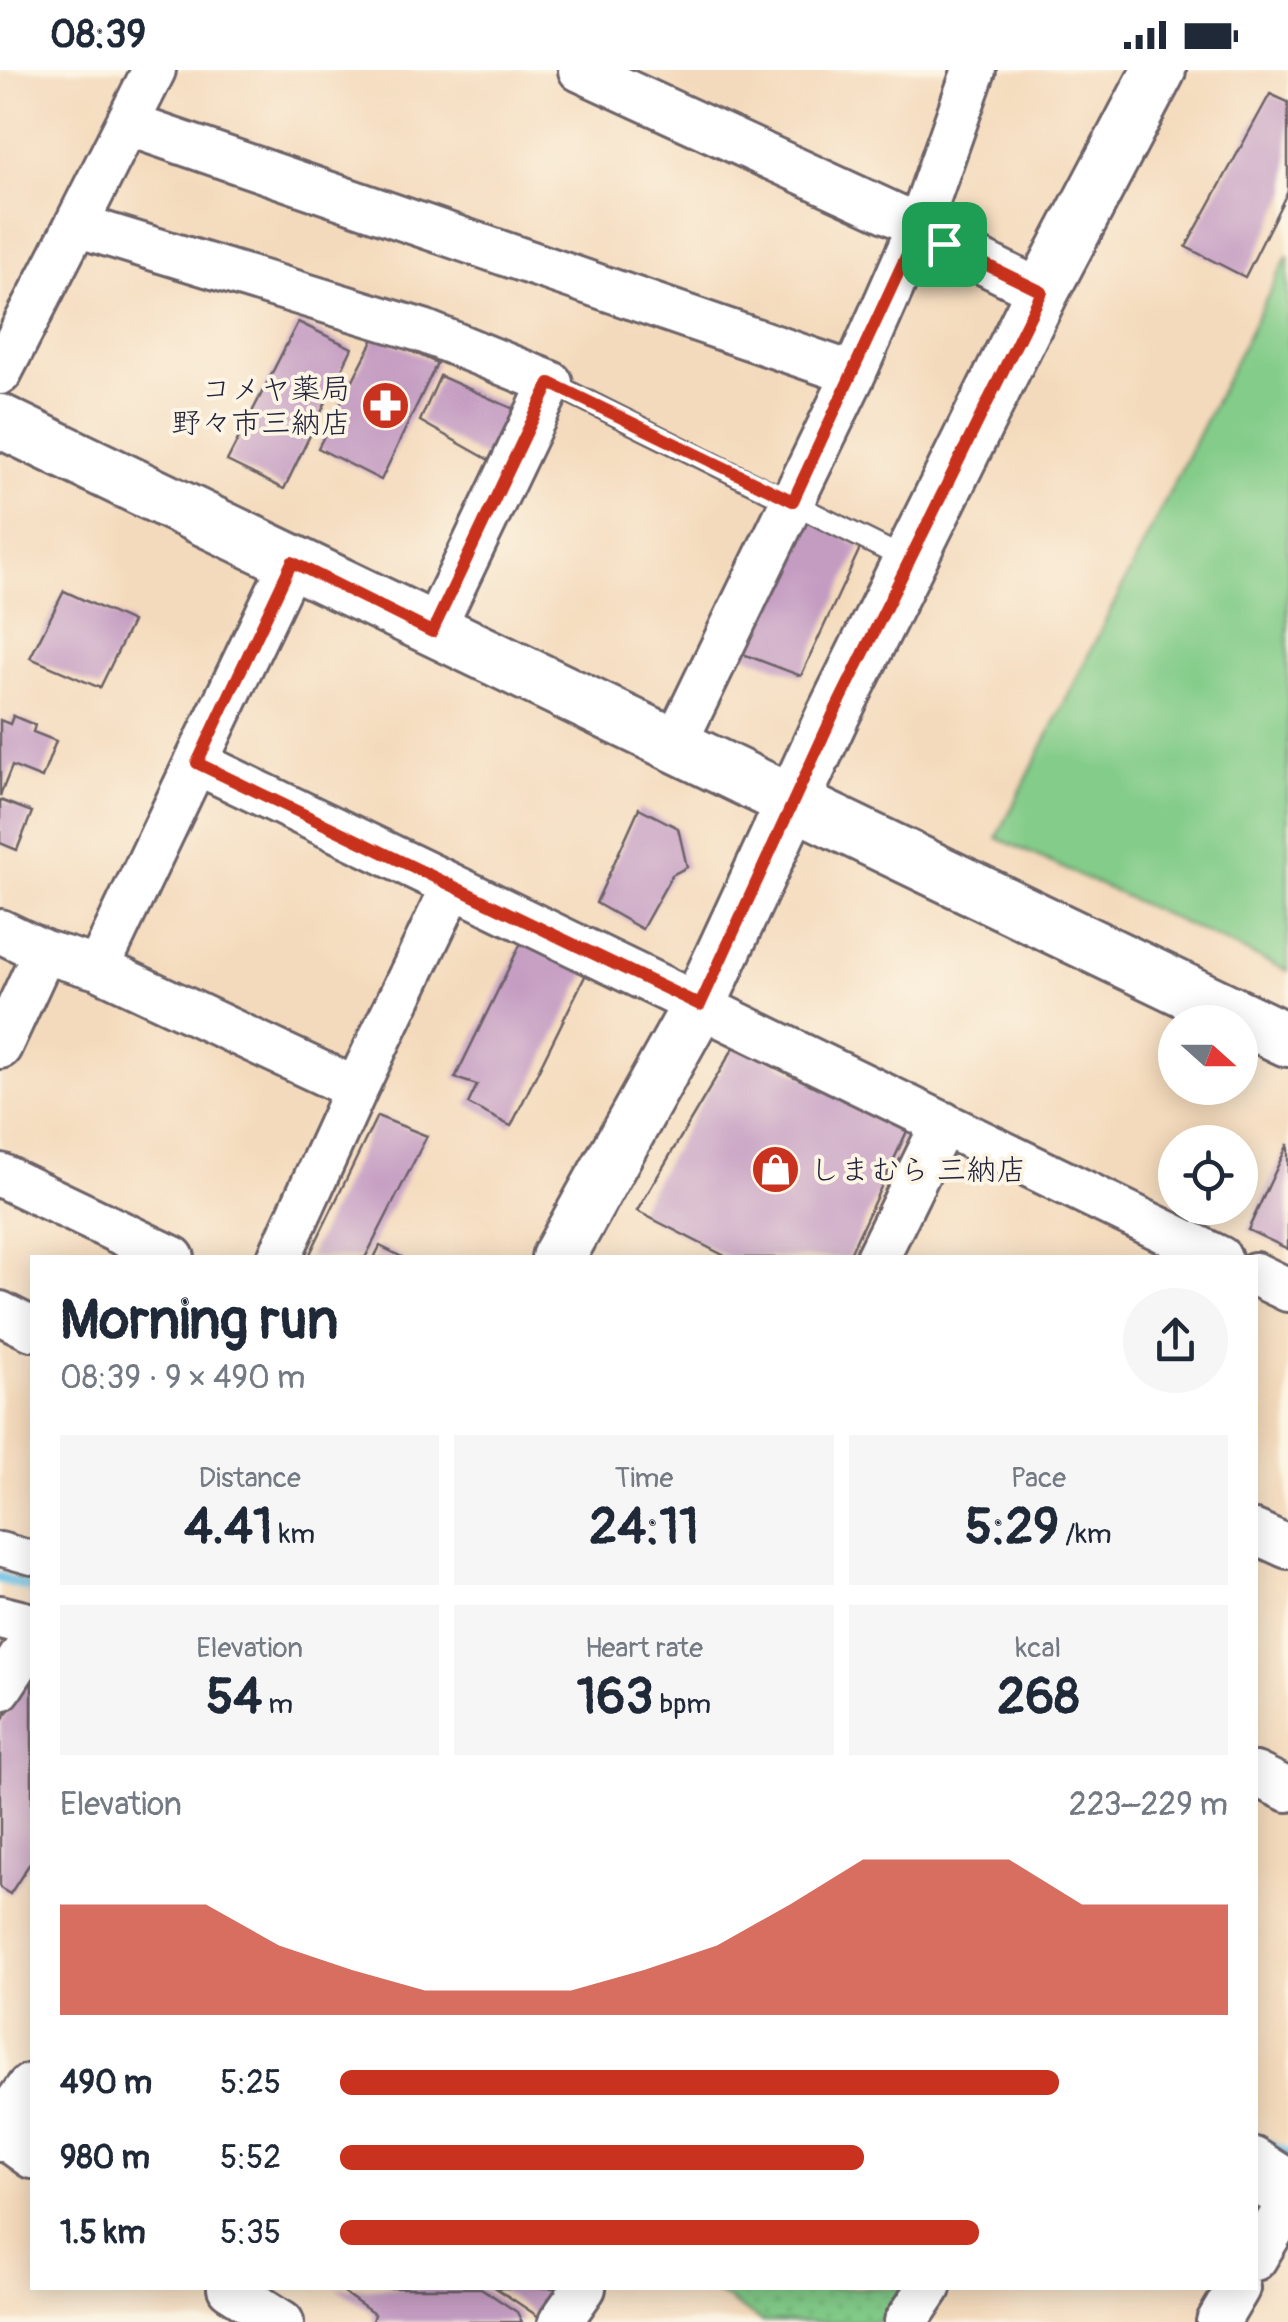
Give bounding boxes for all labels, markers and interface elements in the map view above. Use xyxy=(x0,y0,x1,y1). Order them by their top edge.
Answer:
text: 08:39 xyxy=(50,11,146,59)
pin xyxy=(902,202,987,287)
icon: arrive xyxy=(917,217,972,272)
place label: コメヤ薬局 野々市三納店 xyxy=(171,371,351,442)
pharmacy icon: コメヤ薬局 野々市三納店 xyxy=(360,380,412,432)
north arrow xyxy=(1158,1005,1258,1105)
map controls xyxy=(1158,1005,1258,1225)
button: locate xyxy=(1158,1125,1258,1225)
shop icon: しまむら 三納店 xyxy=(749,1144,801,1196)
place label: しまむら 三納店 xyxy=(810,1152,1027,1189)
text: Morning run xyxy=(60,1286,338,1355)
button: share xyxy=(1123,1288,1228,1393)
text: 08:39 · 9 × 490 m xyxy=(60,1358,305,1398)
text: Distance xyxy=(198,1461,301,1496)
text: Time xyxy=(615,1461,673,1496)
text: Pace xyxy=(1011,1461,1066,1496)
text: 4.41 xyxy=(184,1496,273,1559)
text: 24:11 xyxy=(589,1496,699,1559)
text: 5:29 xyxy=(965,1496,1059,1559)
text: km xyxy=(273,1517,315,1552)
text: /km xyxy=(1059,1517,1112,1552)
text: Elevation xyxy=(196,1631,303,1666)
text: Heart rate xyxy=(585,1631,703,1666)
text: kcal xyxy=(1016,1631,1061,1666)
text: 54 xyxy=(206,1666,262,1729)
text: 163 xyxy=(577,1666,653,1729)
text: 268 xyxy=(997,1666,1079,1729)
text: m xyxy=(262,1687,293,1722)
text: bpm xyxy=(653,1687,711,1722)
text: Elevation xyxy=(60,1785,182,1825)
text: 223–229 m xyxy=(1069,1785,1228,1825)
text: 490 m xyxy=(60,2063,152,2103)
text: 5:25 xyxy=(220,2063,281,2103)
text: 980 m xyxy=(60,2138,150,2178)
text: 5:52 xyxy=(220,2138,281,2178)
text: 1.5 km xyxy=(60,2213,146,2253)
text: 5:35 xyxy=(220,2213,281,2253)

